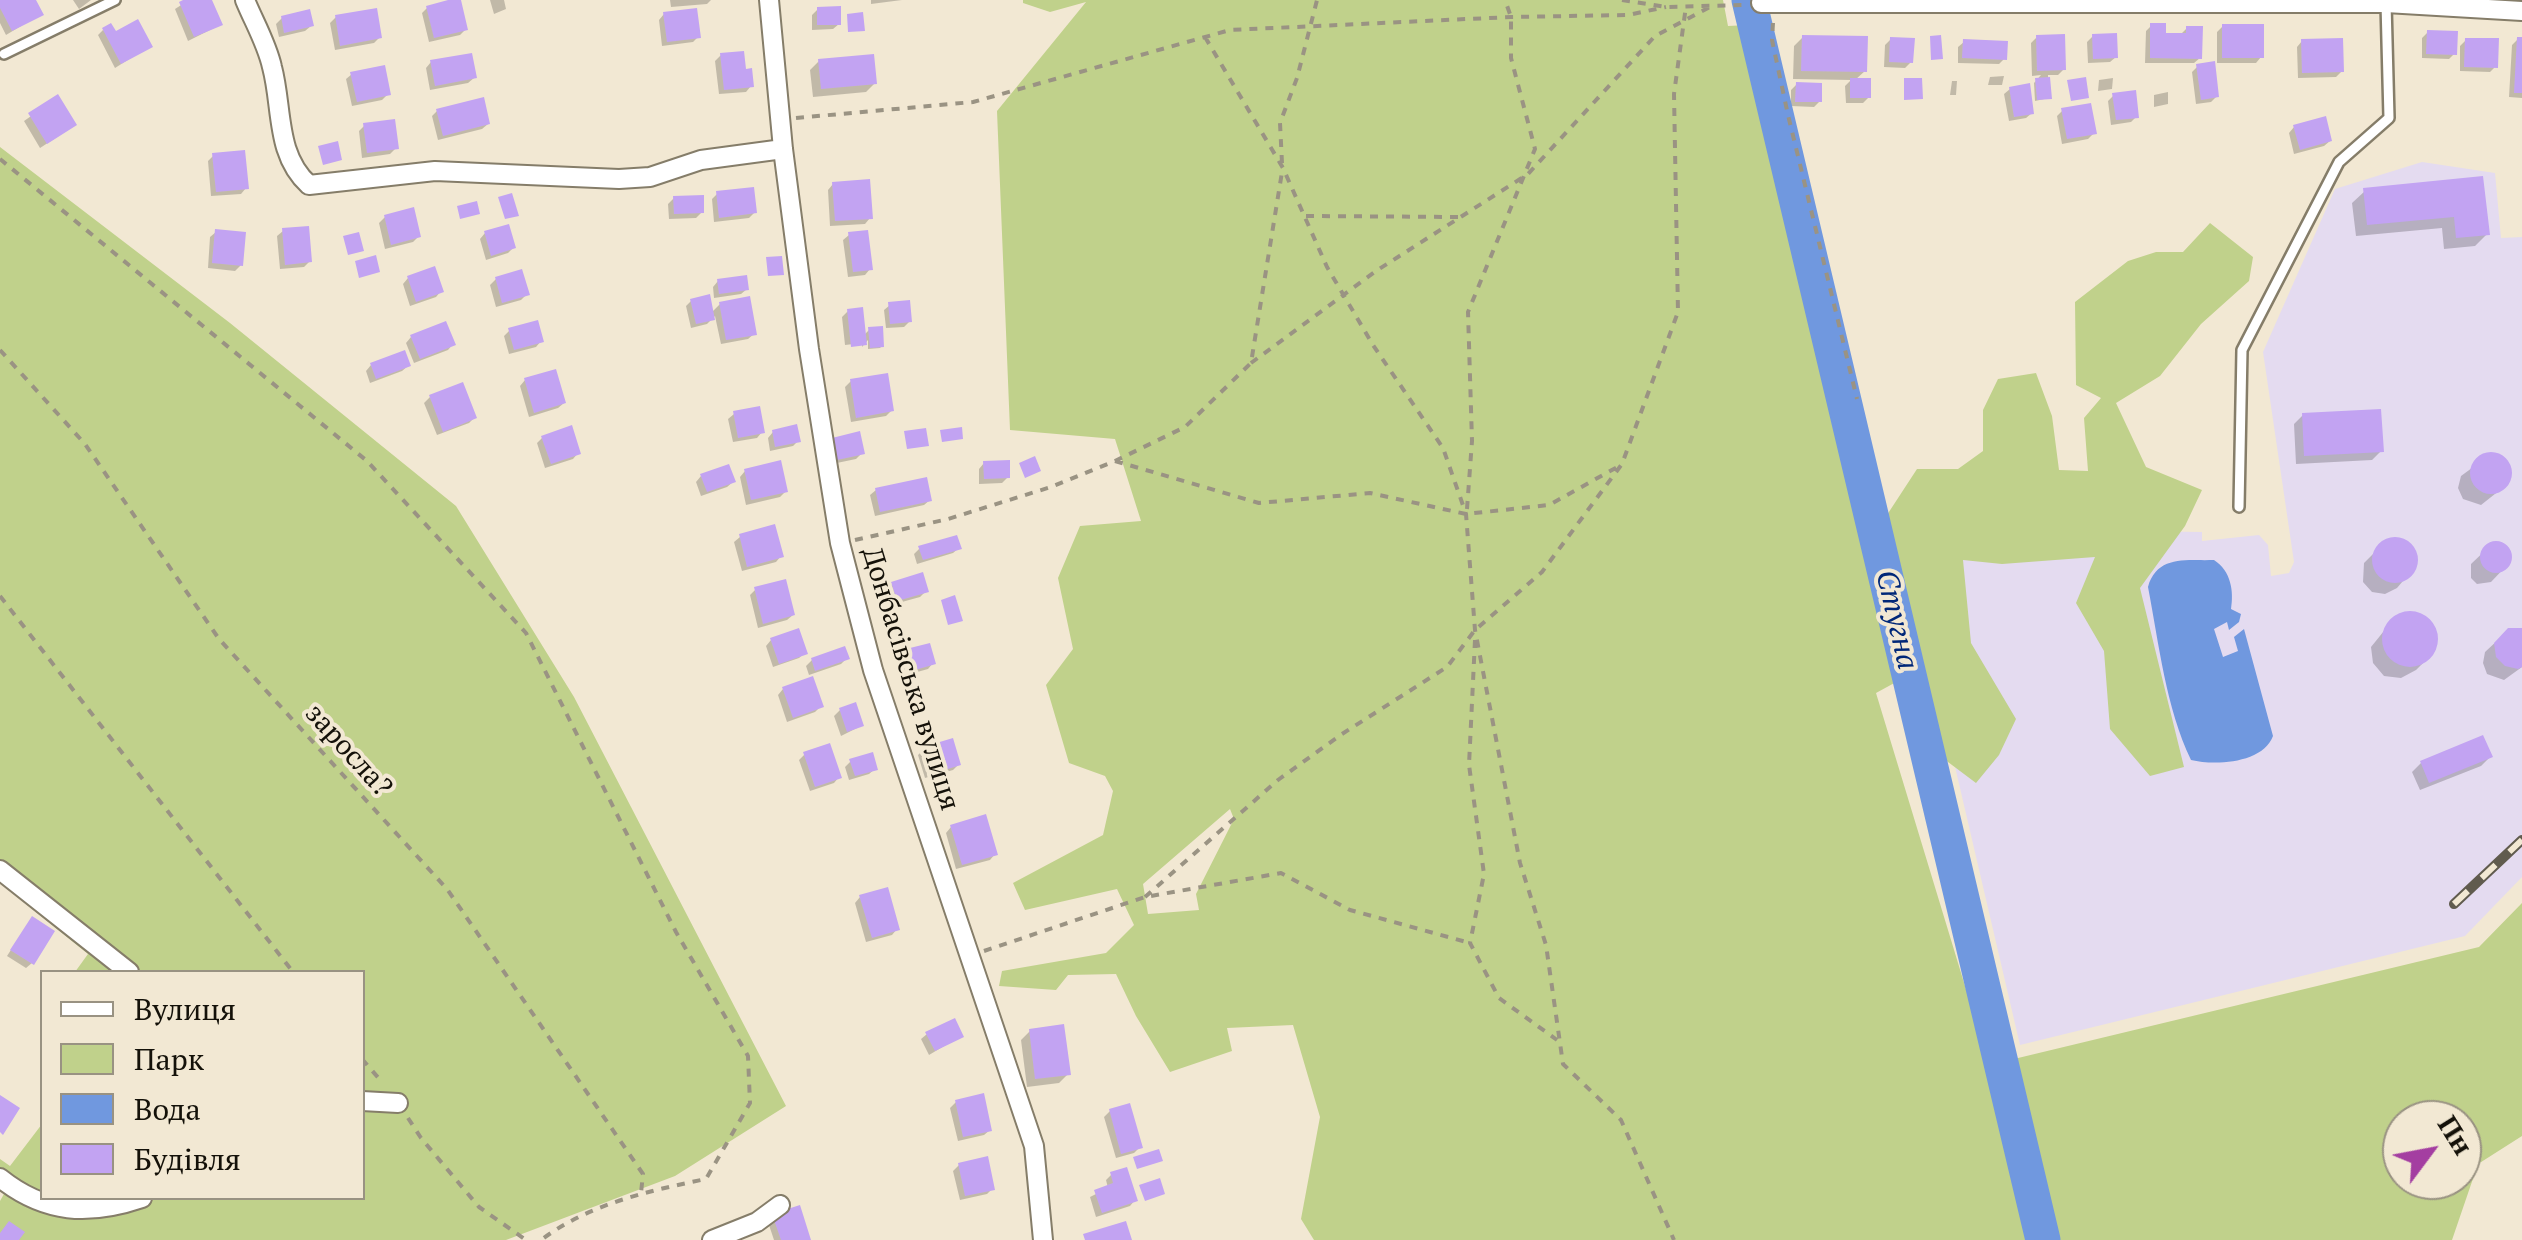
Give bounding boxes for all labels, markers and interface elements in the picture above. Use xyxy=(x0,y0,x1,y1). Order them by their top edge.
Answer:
street label: Донбасівська вулиця xyxy=(854,544,966,814)
water label: Стугна xyxy=(1867,567,1925,673)
street label: заросла? xyxy=(297,698,399,804)
legend xyxy=(40,970,365,1200)
text: Вулиця xyxy=(134,989,236,1029)
text: Парк xyxy=(134,1039,204,1079)
text: Вода xyxy=(134,1089,201,1129)
north arrow xyxy=(2382,1100,2482,1200)
text: Пн xyxy=(2430,1108,2482,1162)
text: Будівля xyxy=(134,1139,241,1179)

